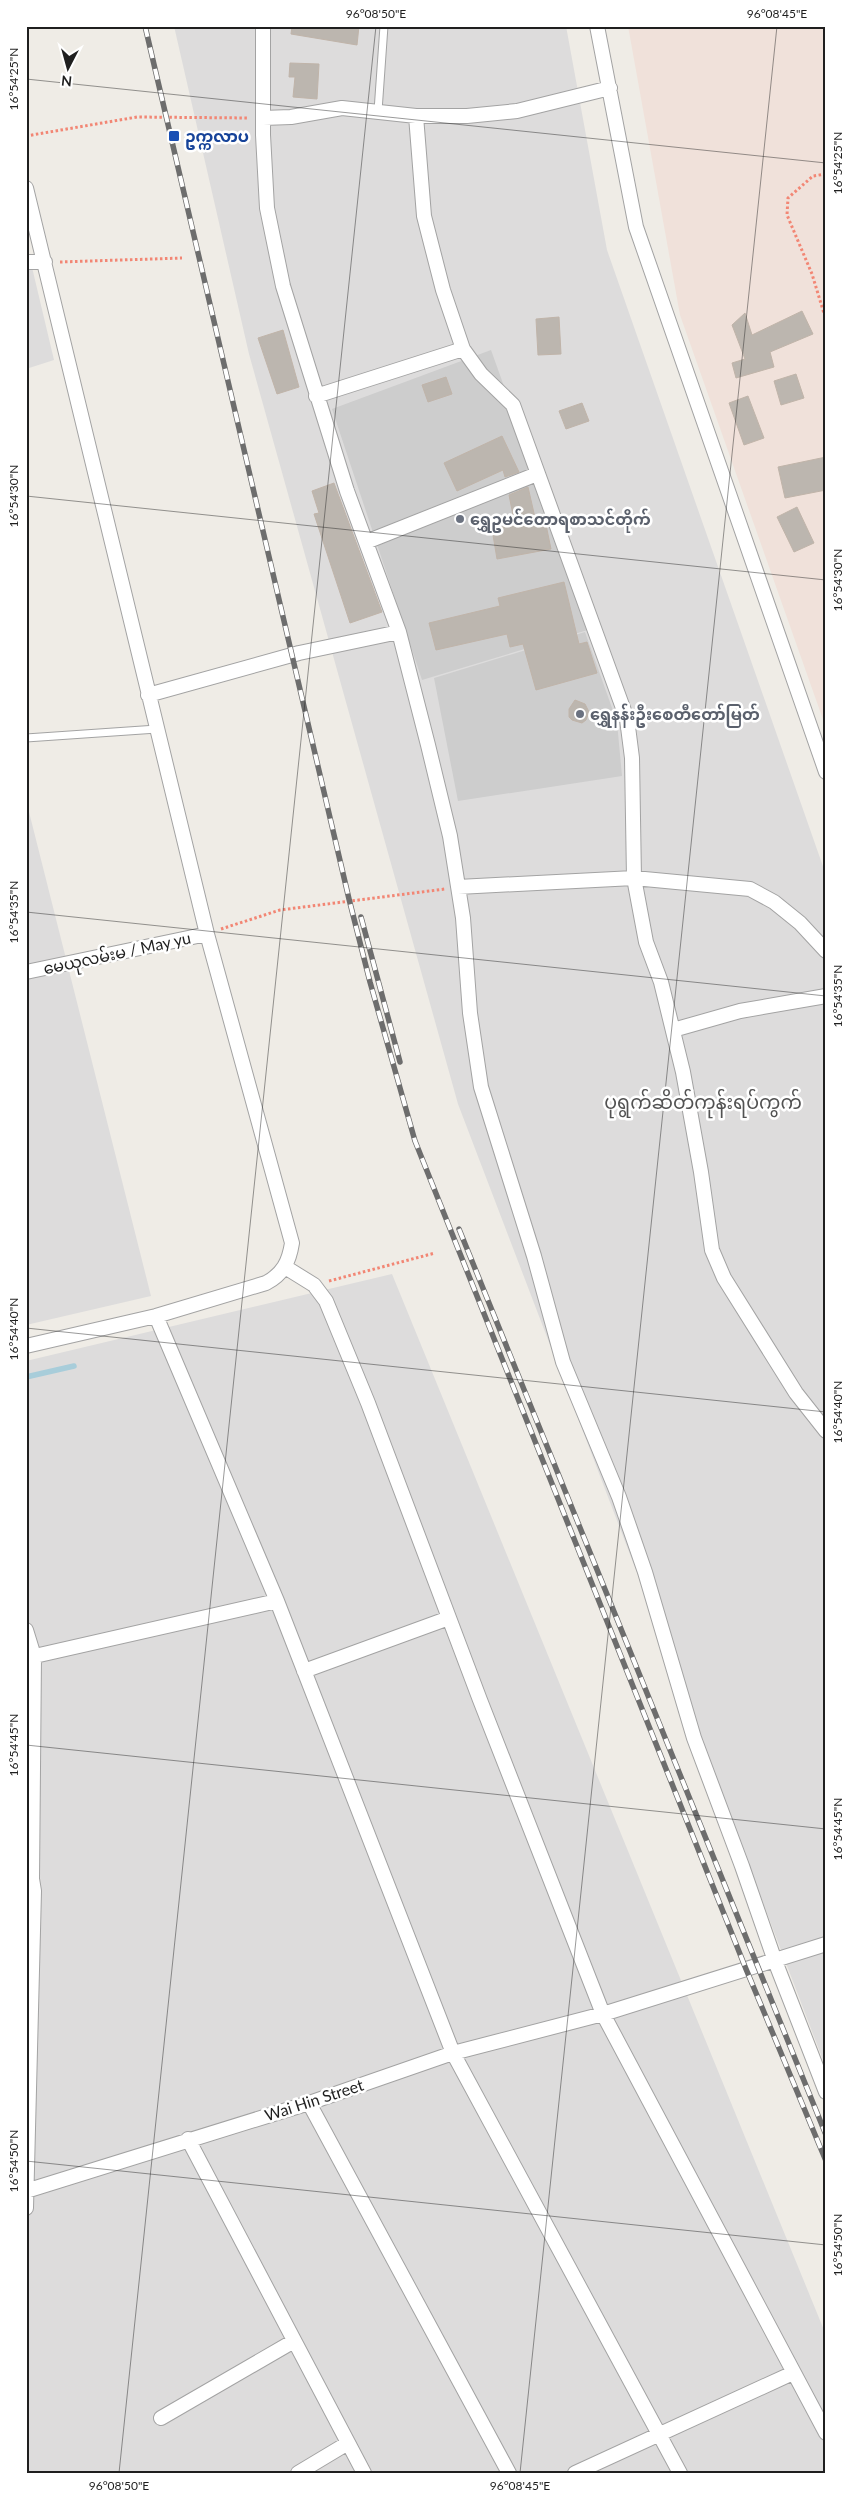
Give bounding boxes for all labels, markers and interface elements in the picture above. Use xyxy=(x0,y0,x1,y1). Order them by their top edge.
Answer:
text: 96°08'50"E xyxy=(346,6,406,21)
text: 96°08'45"E xyxy=(747,6,807,21)
north arrow xyxy=(42,42,92,92)
text: 16°54'25"N xyxy=(6,48,21,110)
text: N xyxy=(60,72,73,90)
place label: ဥက္ကလာပ xyxy=(185,126,249,150)
marker: ဥက္ကလာပ xyxy=(167,129,181,143)
text: 16°54'25"N xyxy=(830,132,845,194)
text: 16°54'30"N xyxy=(6,465,21,527)
place label: ရွှေဥမင်တောရစာသင်တိုက် xyxy=(470,508,651,533)
marker: ရွှေဥမင်တောရစာသင်တိုက် xyxy=(454,513,466,525)
text: 16°54'30"N xyxy=(830,549,845,611)
place label: ရွှေနန်းဦးစေတီတော်မြတ် xyxy=(590,703,760,728)
marker: ရွှေနန်းဦးစေတီတော်မြတ် xyxy=(574,708,586,720)
text: 16°54'35"N xyxy=(6,881,21,943)
street label: မေယုလမ်းမ / May yu xyxy=(41,927,194,983)
text: 16°54'35"N xyxy=(830,965,845,1027)
district label: ပုရွက်ဆိတ်ကုန်းရပ်ကွက် xyxy=(604,1088,802,1119)
text: 16°54'40"N xyxy=(6,1298,21,1360)
text: 16°54'40"N xyxy=(830,1381,845,1443)
text: 16°54'45"N xyxy=(6,1714,21,1776)
text: 16°54'45"N xyxy=(830,1798,845,1860)
street label: Wai Hin Street xyxy=(262,2075,366,2124)
text: 16°54'50"N xyxy=(6,2130,21,2192)
text: 16°54'50"N xyxy=(830,2214,845,2276)
text: 96°08'50"E xyxy=(89,2478,149,2493)
text: 96°08'45"E xyxy=(490,2478,550,2493)

